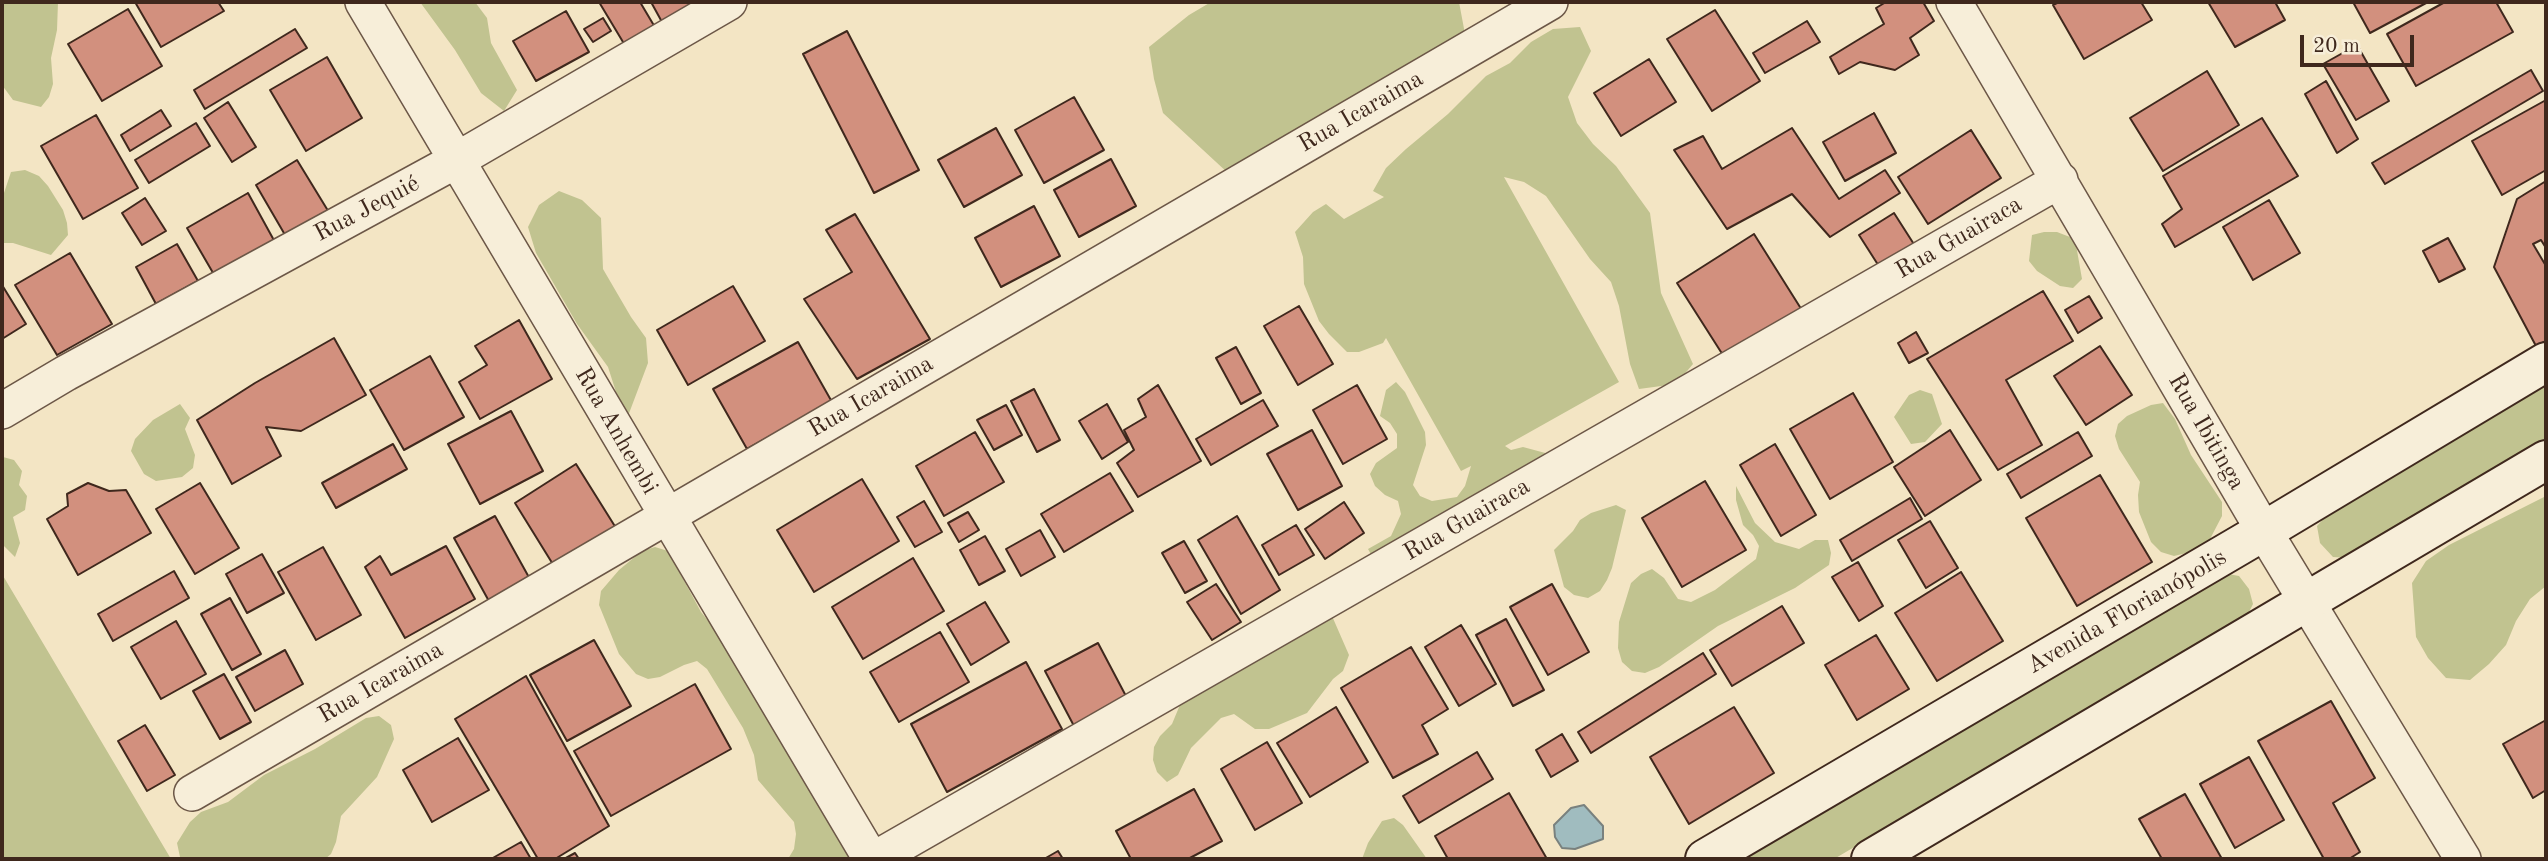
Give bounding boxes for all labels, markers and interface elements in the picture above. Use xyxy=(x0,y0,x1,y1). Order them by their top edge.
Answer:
scale bar xyxy=(2303,21,2417,65)
text: 20 m xyxy=(2313,36,2360,57)
street label: Rua Icaraima xyxy=(1293,65,1429,159)
street label: Rua Jequié xyxy=(309,169,425,249)
street label: Rua Guairaca xyxy=(1891,190,2027,286)
street label: Rua Icaraima xyxy=(803,350,939,444)
street label: Rua Anhembi xyxy=(568,362,664,500)
street label: Rua Ibitinga xyxy=(2161,369,2251,495)
street label: Rua Guairaca xyxy=(1399,472,1535,568)
street label: Avenida Florianópolis xyxy=(2022,543,2232,681)
street label: Rua Icaraima xyxy=(313,636,449,730)

